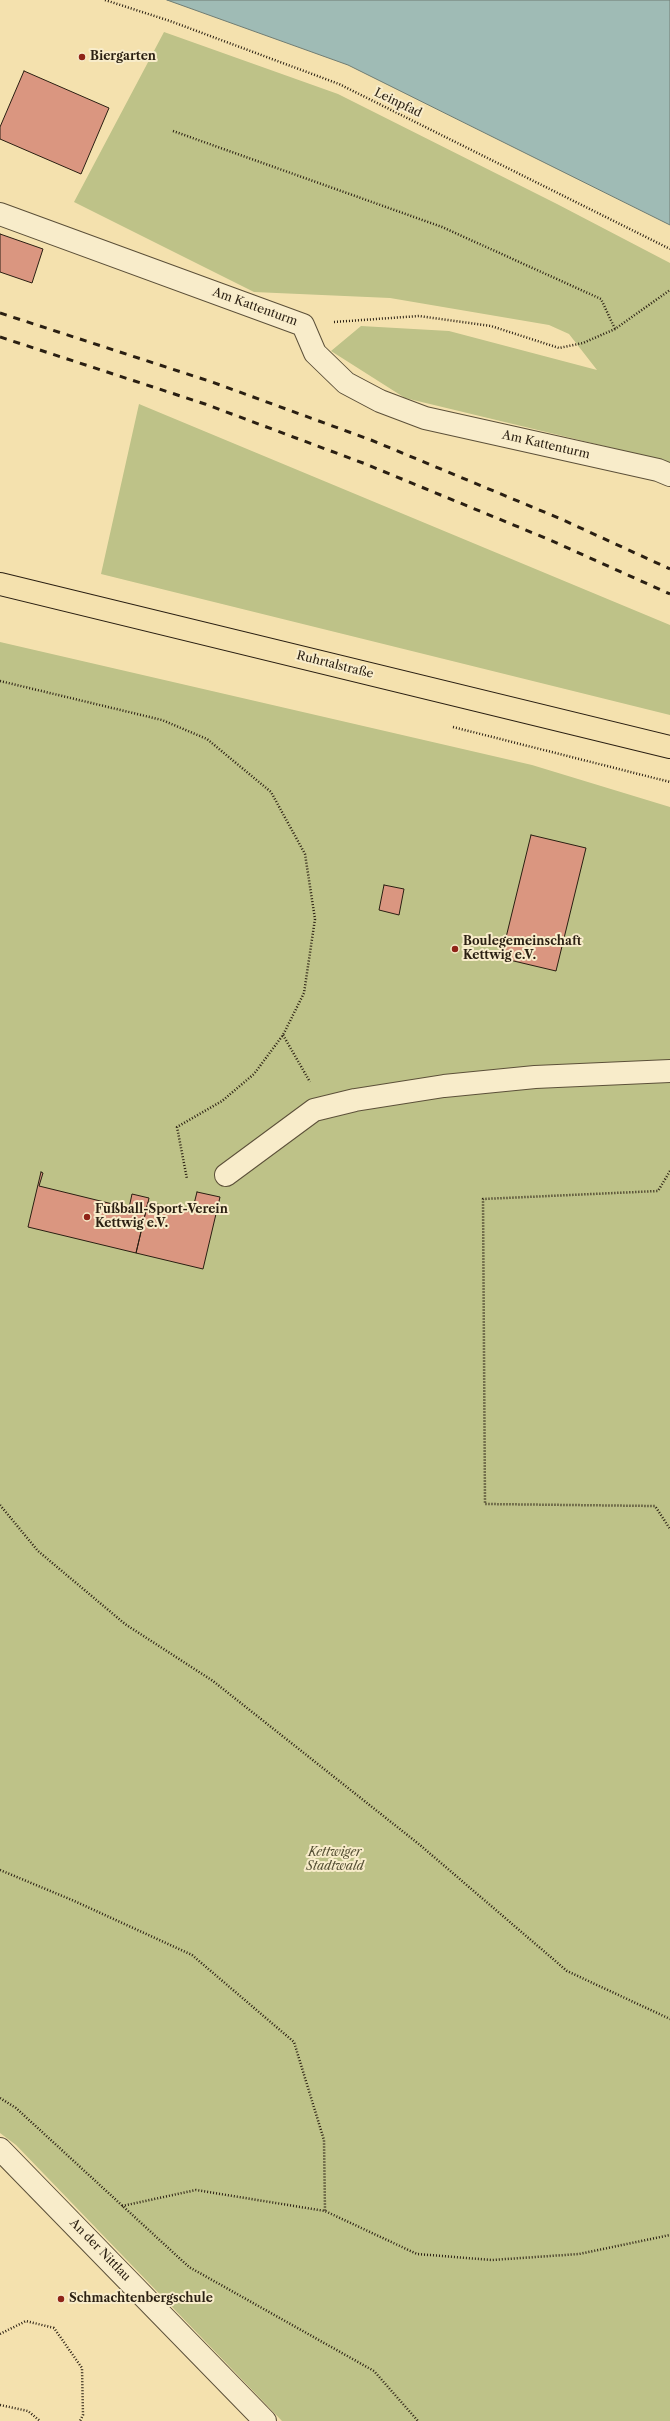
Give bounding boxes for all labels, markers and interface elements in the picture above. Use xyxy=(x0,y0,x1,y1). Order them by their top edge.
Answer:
place label: Biergarten xyxy=(90,50,156,64)
marker: Biergarten xyxy=(77,52,87,62)
street label: Leinpfad xyxy=(372,85,424,121)
street label: Am Kattenturm xyxy=(210,285,300,329)
street label: Am Kattenturm xyxy=(501,428,591,462)
street label: Ruhrtalstraße xyxy=(295,649,375,681)
place label: Boulegemeinschaft Kettwig e.V. xyxy=(463,935,581,963)
marker: Boulegemeinschaft Kettwig e.V. xyxy=(450,944,460,954)
place label: Fußball-Sport-Verein Kettwig e.V. xyxy=(95,1203,228,1231)
marker: Fußball-Sport-Verein Kettwig e.V. xyxy=(82,1212,92,1222)
park label: Kettwiger Stadtwald xyxy=(306,1846,364,1874)
street label: An der Nittlau xyxy=(67,2216,133,2284)
place label: Schmachtenbergschule xyxy=(69,2292,213,2306)
marker: Schmachtenbergschule xyxy=(56,2294,66,2304)

